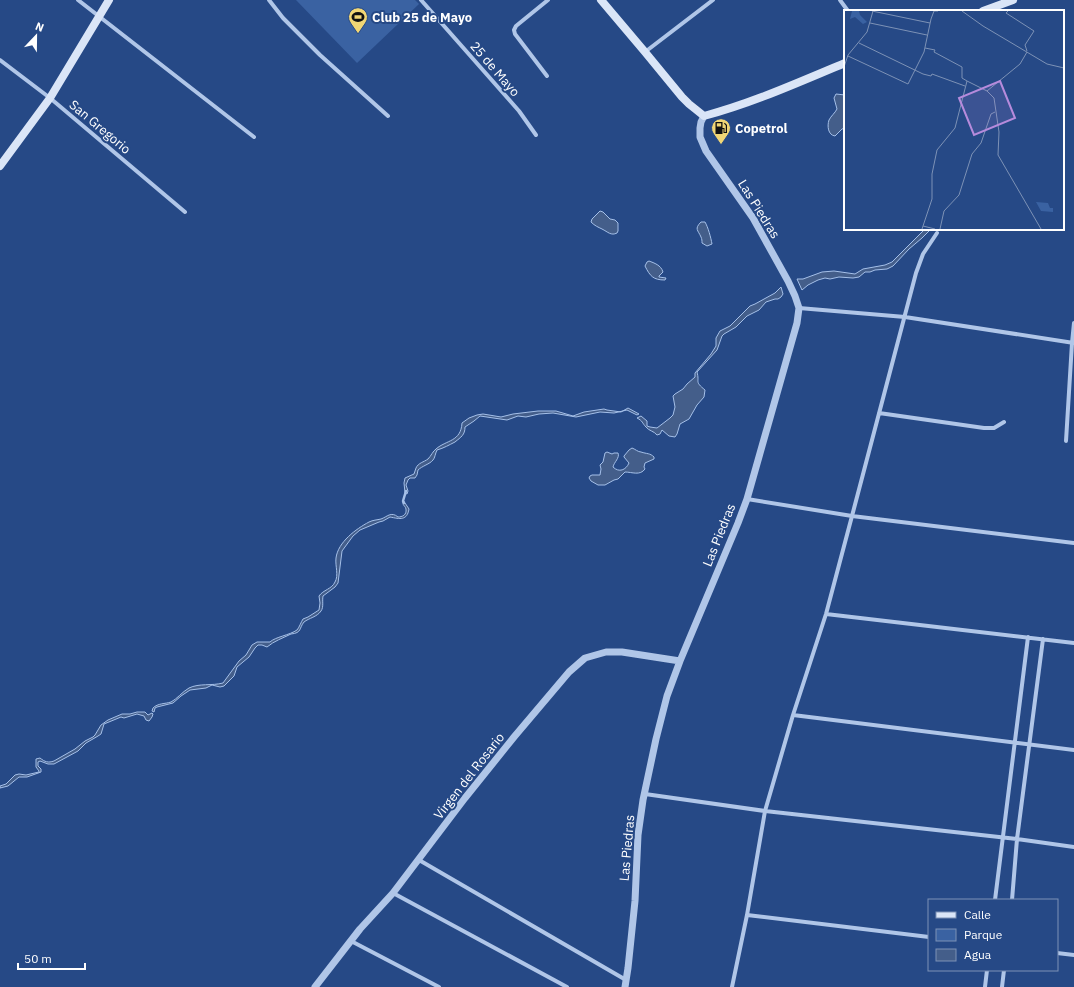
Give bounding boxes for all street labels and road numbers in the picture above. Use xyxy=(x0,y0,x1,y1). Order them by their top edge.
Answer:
street label: 25 de Mayo xyxy=(466,38,524,100)
street label: San Gregorio xyxy=(66,96,134,158)
street label: Las Piedras xyxy=(734,176,784,242)
street label: Las Piedras xyxy=(699,501,739,569)
street label: Virgen del Rosario xyxy=(430,729,508,823)
street label: Las Piedras xyxy=(616,814,638,882)

